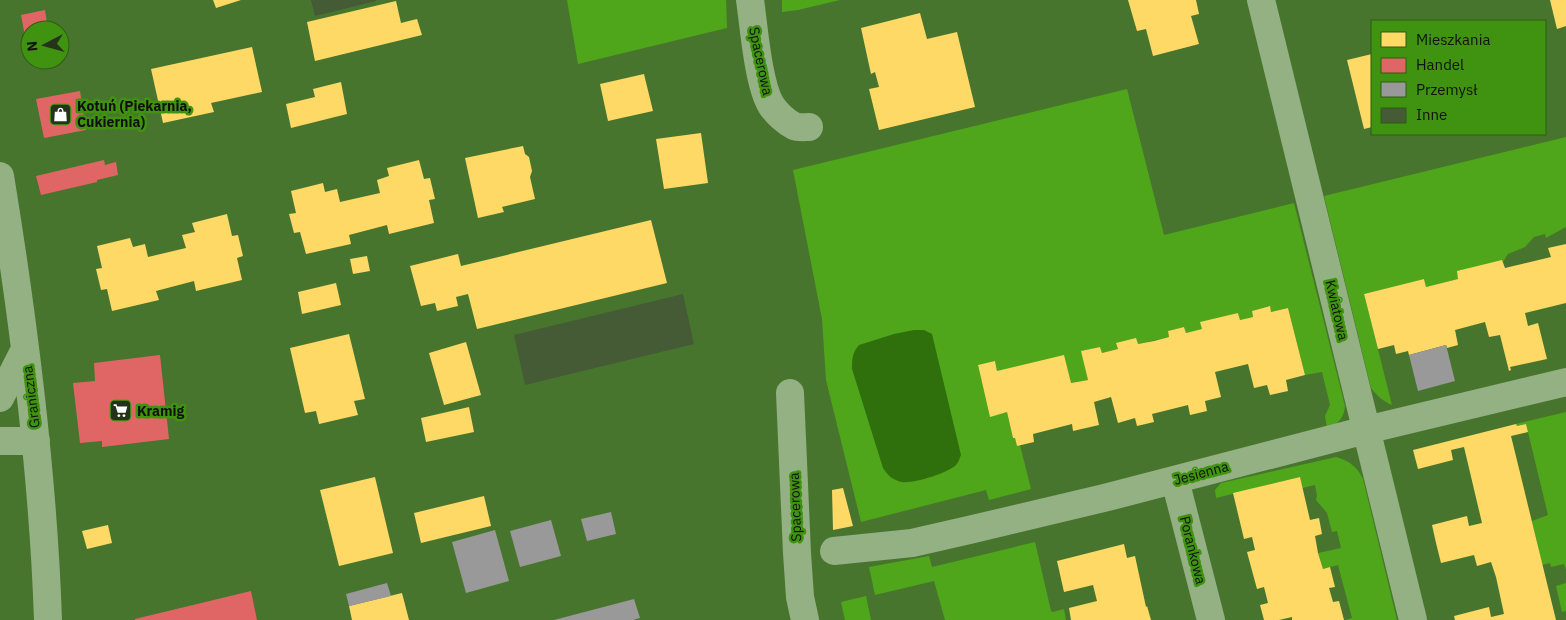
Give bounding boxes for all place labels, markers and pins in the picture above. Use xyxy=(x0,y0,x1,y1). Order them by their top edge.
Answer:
place label: Kotuń (Piekarnia, Cukiernia) xyxy=(77,97,192,131)
shop icon: Kotuń (Piekarnia, Cukiernia) xyxy=(49,102,73,126)
supermarket icon: Kramig xyxy=(109,399,133,423)
place label: Kramig xyxy=(137,402,185,420)

